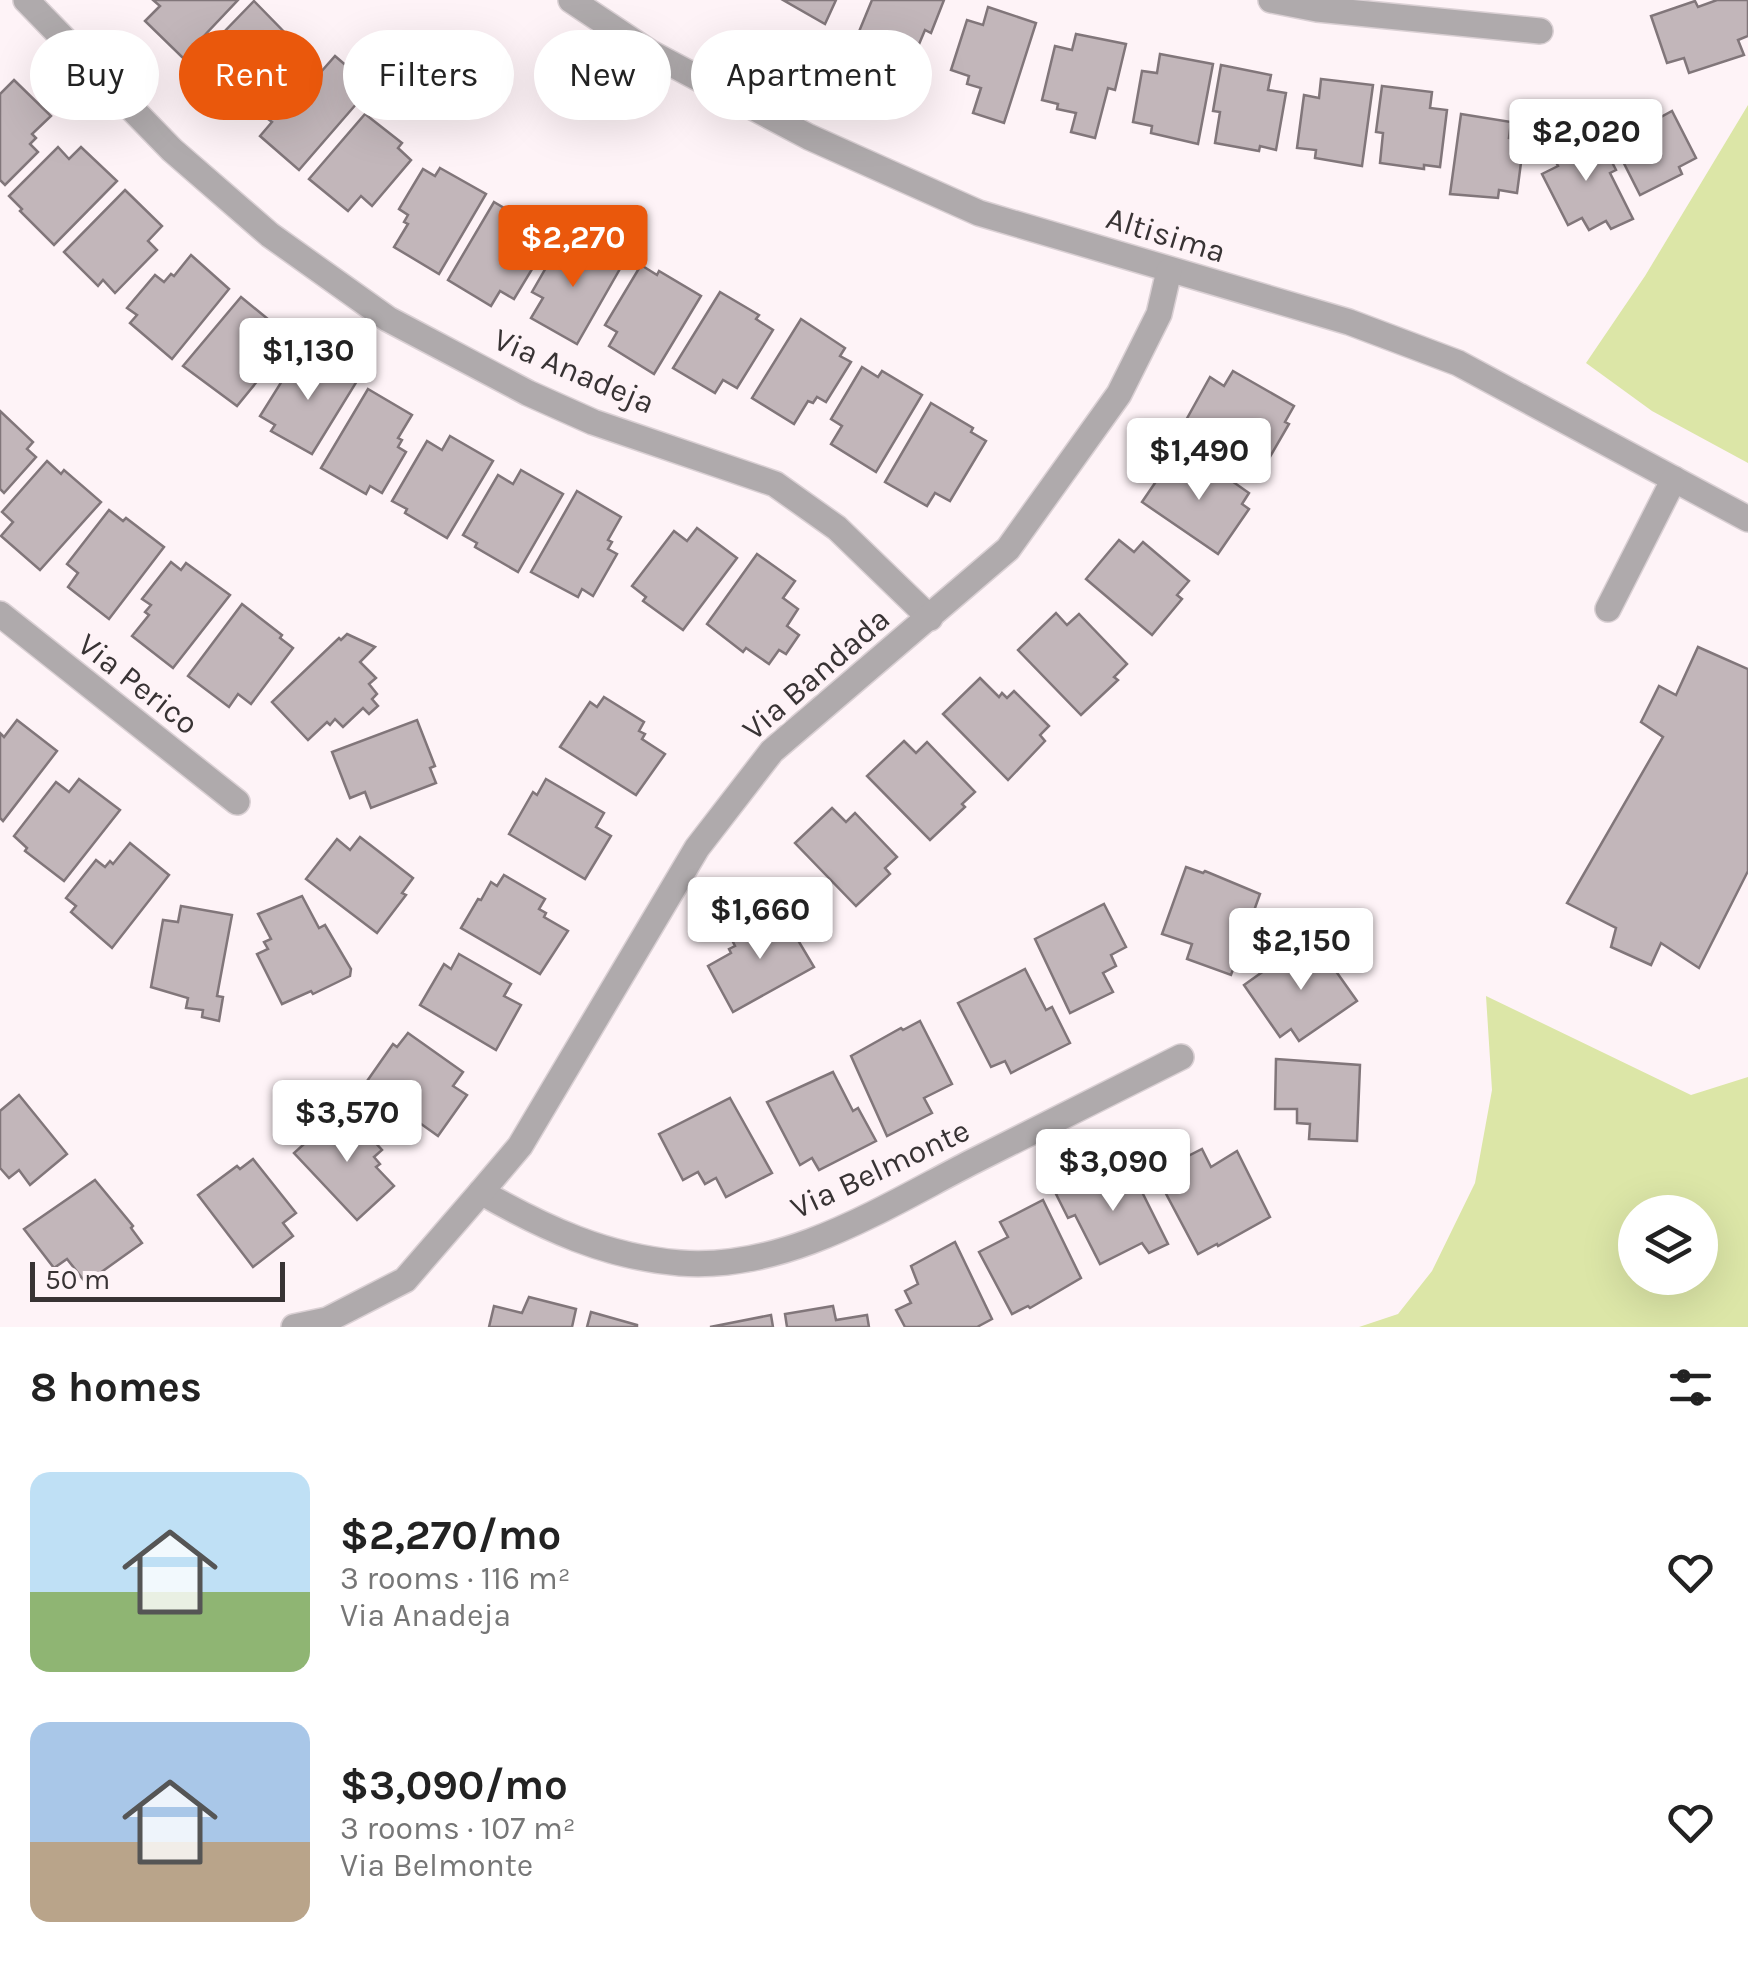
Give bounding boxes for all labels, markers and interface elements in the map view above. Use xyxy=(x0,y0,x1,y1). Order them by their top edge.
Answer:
chip: Buy xyxy=(30,30,159,120)
chip: Rent xyxy=(179,30,323,120)
chip: Filters xyxy=(343,30,514,120)
chip: New xyxy=(534,30,671,120)
chip: Apartment xyxy=(691,30,932,120)
pin: $2,020 xyxy=(1505,99,1667,184)
text: $2,020 xyxy=(1531,113,1641,150)
street label: Altisima xyxy=(1102,199,1230,271)
pin: $2,270 xyxy=(492,205,654,290)
text: $2,270 xyxy=(520,219,626,256)
pin: $1,130 xyxy=(227,318,389,403)
street label: Via Anadeja xyxy=(488,321,660,421)
text: $1,130 xyxy=(261,332,355,369)
pin: $1,490 xyxy=(1118,418,1280,503)
text: $1,490 xyxy=(1149,432,1249,469)
street label: Via Bandada xyxy=(735,600,897,748)
street label: Via Perico xyxy=(71,626,205,742)
pin: $1,660 xyxy=(679,877,841,962)
text: $1,660 xyxy=(710,891,810,928)
pin: $2,150 xyxy=(1220,908,1382,993)
text: $2,150 xyxy=(1251,922,1351,959)
pin: $3,570 xyxy=(266,1080,428,1165)
text: $3,570 xyxy=(295,1094,399,1131)
street label: Via Belmonte xyxy=(785,1111,975,1227)
pin: $3,090 xyxy=(1032,1129,1194,1214)
text: $3,090 xyxy=(1058,1143,1168,1180)
map controls xyxy=(1618,1195,1718,1295)
button: layers xyxy=(1618,1195,1718,1295)
scale bar xyxy=(30,1257,285,1302)
text: 50 m xyxy=(45,1263,110,1296)
icon: filters xyxy=(1663,1360,1718,1415)
text: 8 homes xyxy=(30,1362,202,1412)
text: $2,270/mo xyxy=(340,1510,561,1560)
icon: home xyxy=(110,1512,230,1632)
icon: heart xyxy=(1663,1545,1718,1600)
text: 3 rooms · 116 m² xyxy=(340,1560,571,1597)
text: Via Anadeja xyxy=(340,1597,511,1634)
text: $3,090/mo xyxy=(340,1760,568,1810)
icon: home xyxy=(110,1762,230,1882)
icon: heart xyxy=(1663,1795,1718,1850)
text: 3 rooms · 107 m² xyxy=(340,1810,576,1847)
text: Via Belmonte xyxy=(340,1847,533,1884)

